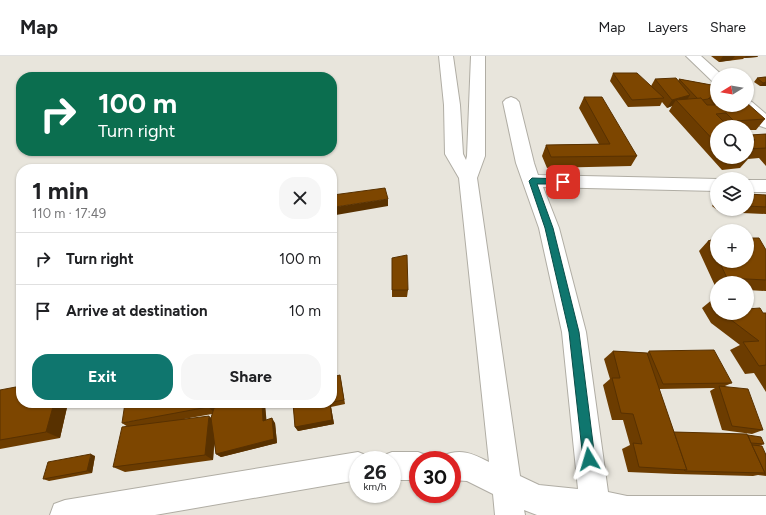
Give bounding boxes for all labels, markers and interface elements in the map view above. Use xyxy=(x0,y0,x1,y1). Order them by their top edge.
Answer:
text: Map xyxy=(20,16,58,39)
text: Map xyxy=(598,19,626,36)
text: Layers xyxy=(648,19,688,36)
text: Share xyxy=(710,19,746,36)
north arrow xyxy=(710,68,754,112)
map controls xyxy=(710,68,754,320)
text: 100 m xyxy=(98,86,177,120)
icon: right xyxy=(32,88,84,140)
text: Turn right xyxy=(98,120,175,142)
button: search xyxy=(710,120,754,164)
pin xyxy=(546,165,580,199)
icon: arrive xyxy=(552,171,574,193)
button: layers xyxy=(710,172,754,216)
text: 1 min xyxy=(32,176,89,205)
button: close xyxy=(279,177,321,219)
text: 110 m · 17:49 xyxy=(32,206,106,221)
button: + xyxy=(710,224,754,268)
icon: right xyxy=(32,248,54,270)
text: Turn right xyxy=(66,250,134,268)
text: 100 m xyxy=(279,250,321,268)
button: − xyxy=(710,276,754,320)
icon: arrive xyxy=(32,300,54,322)
text: Arrive at destination xyxy=(66,302,207,320)
text: 10 m xyxy=(289,302,321,320)
button: Exit xyxy=(32,354,173,400)
button: Share xyxy=(181,354,321,400)
position arrow xyxy=(568,438,610,480)
speed limit sign: 30 xyxy=(409,451,461,503)
text: 26 xyxy=(363,460,387,484)
text: km/h xyxy=(364,480,386,493)

